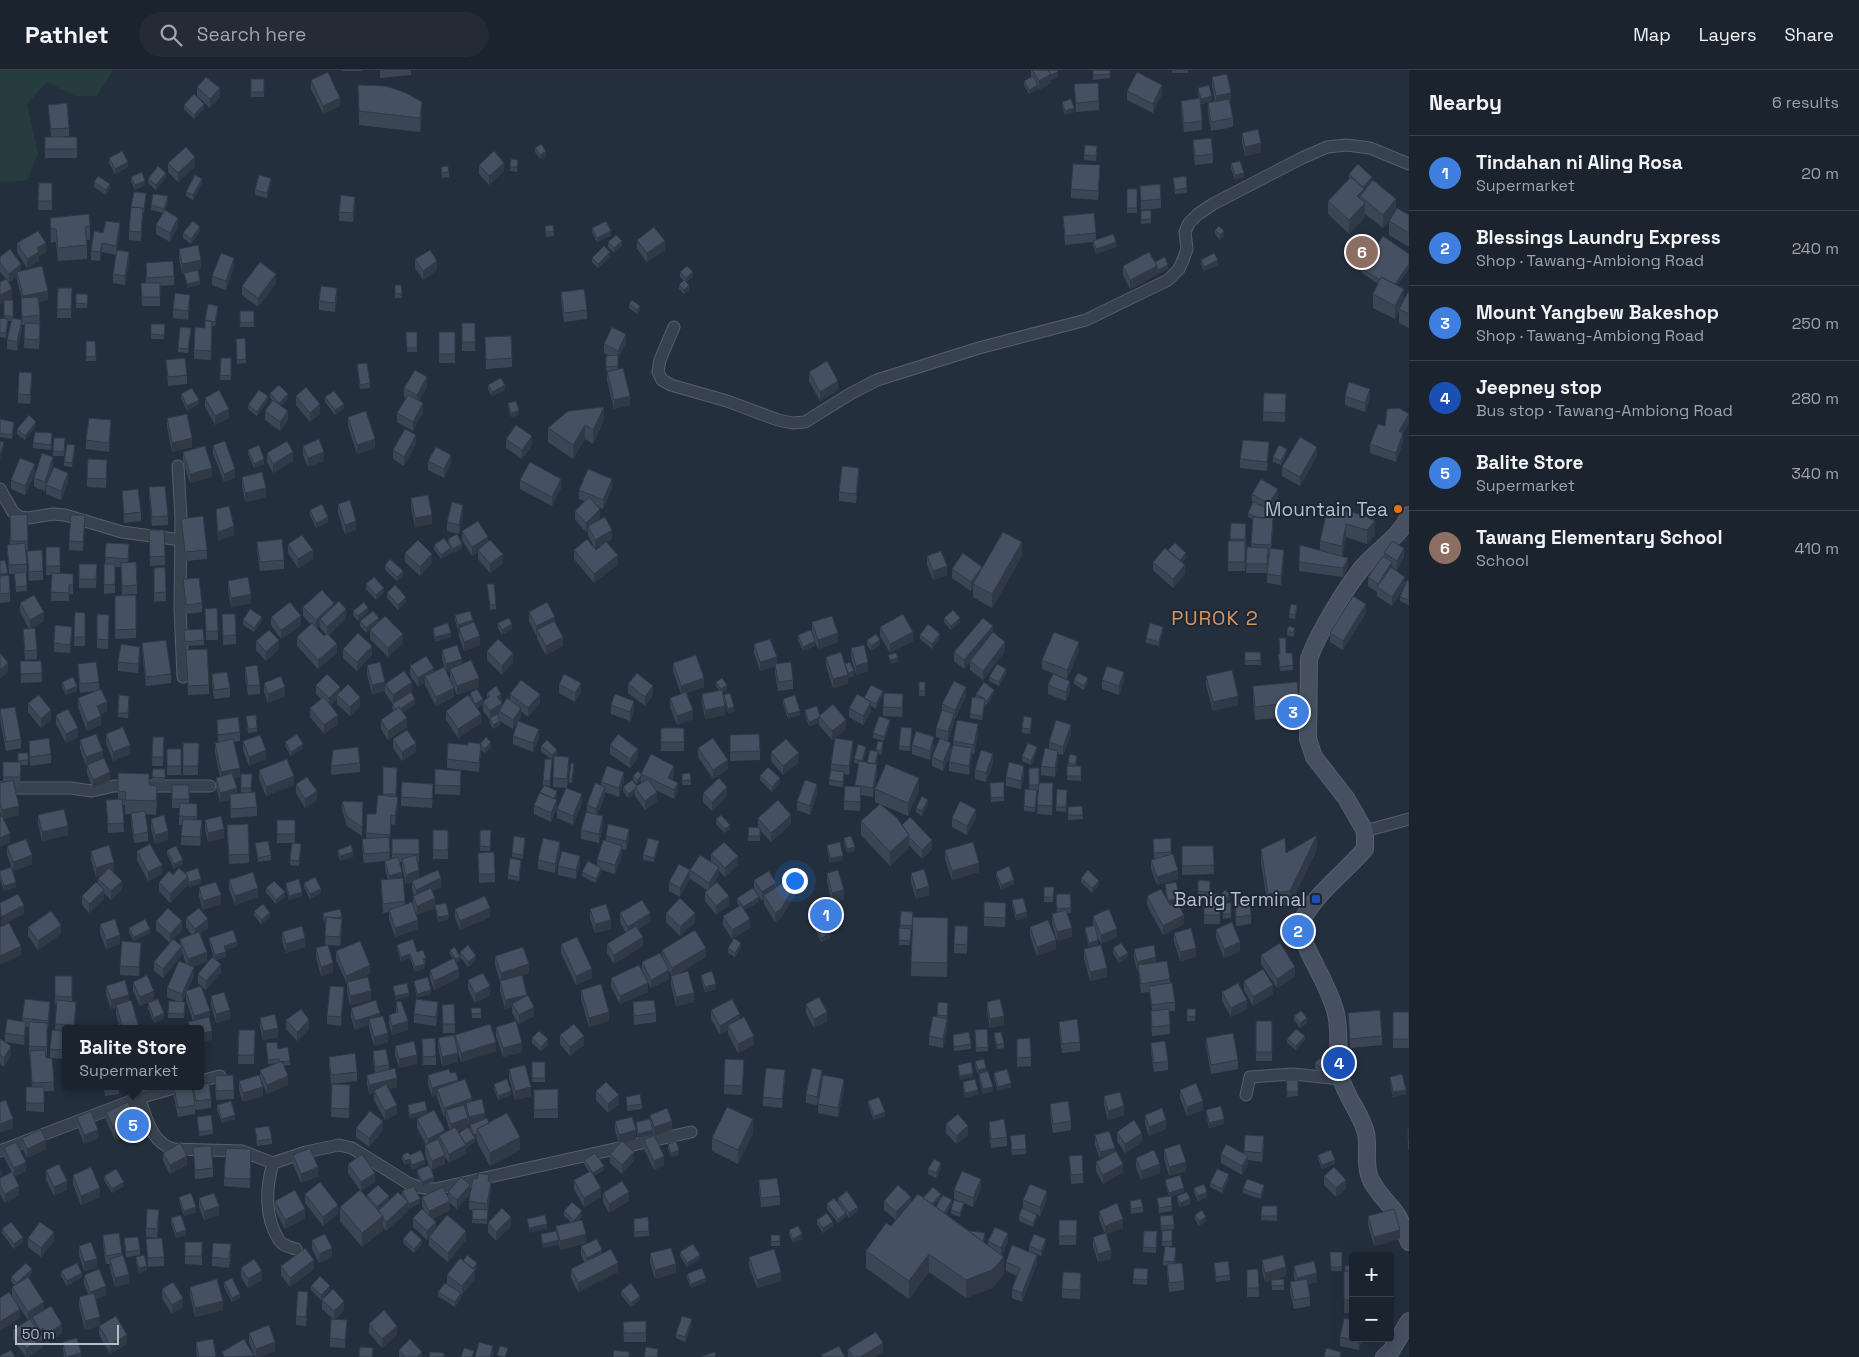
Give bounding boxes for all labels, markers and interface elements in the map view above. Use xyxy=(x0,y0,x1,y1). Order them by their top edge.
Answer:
search box xyxy=(139,12,489,57)
text: Pathlet xyxy=(25,19,109,50)
icon: search xyxy=(157,21,185,49)
text: Search here xyxy=(197,22,306,47)
text: Map xyxy=(1633,23,1671,46)
text: Layers xyxy=(1699,23,1756,46)
text: Share xyxy=(1784,23,1834,46)
text: Nearby xyxy=(1429,89,1502,116)
text: 6 results xyxy=(1772,92,1839,113)
text: Tindahan ni Aling Rosa xyxy=(1476,150,1683,175)
text: 1 xyxy=(1441,163,1449,184)
text: 20 m xyxy=(1801,163,1839,184)
text: Supermarket xyxy=(1476,175,1575,196)
text: Blessings Laundry Express xyxy=(1476,225,1721,250)
pin: 6 xyxy=(1346,233,1378,271)
text: 2 xyxy=(1440,238,1450,259)
text: 240 m xyxy=(1792,238,1839,259)
text: Shop · Tawang-Ambiong Road xyxy=(1476,250,1704,271)
text: Mount Yangbew Bakeshop xyxy=(1476,300,1719,325)
text: 3 xyxy=(1440,313,1450,334)
text: 250 m xyxy=(1792,313,1839,334)
text: Shop · Tawang-Ambiong Road xyxy=(1476,325,1704,346)
text: Jeepney stop xyxy=(1476,375,1602,400)
text: 4 xyxy=(1440,388,1450,409)
text: 280 m xyxy=(1791,388,1839,409)
text: Bus stop · Tawang-Ambiong Road xyxy=(1476,400,1733,421)
text: Balite Store xyxy=(1476,450,1583,475)
text: 5 xyxy=(1440,463,1450,484)
text: 340 m xyxy=(1791,463,1839,484)
text: Supermarket xyxy=(1476,475,1575,496)
place label: Mountain Tea xyxy=(1265,497,1388,522)
marker: Mountain Tea xyxy=(1392,503,1404,515)
text: Tawang Elementary School xyxy=(1476,525,1723,550)
text: 6 xyxy=(1440,538,1450,559)
text: 410 m xyxy=(1795,538,1839,559)
text: School xyxy=(1476,550,1529,571)
district label: PUROK 2 xyxy=(1171,605,1259,631)
pin: 3 xyxy=(1277,693,1309,731)
your location xyxy=(782,868,808,894)
place label: Banig Terminal xyxy=(1174,887,1306,912)
marker: Banig Terminal xyxy=(1310,893,1322,905)
pin: 1 xyxy=(810,896,842,934)
pin: 2 xyxy=(1282,912,1314,950)
popup xyxy=(62,1025,204,1090)
text: Balite Store xyxy=(79,1035,187,1060)
pin: 4 xyxy=(1323,1044,1355,1082)
text: Supermarket xyxy=(79,1060,178,1081)
pin: 5 xyxy=(117,1106,149,1144)
map controls xyxy=(1349,1252,1394,1342)
button: + xyxy=(1349,1252,1394,1297)
button: − xyxy=(1349,1297,1394,1342)
scale bar xyxy=(15,1322,119,1345)
text: 50 m xyxy=(22,1325,55,1343)

